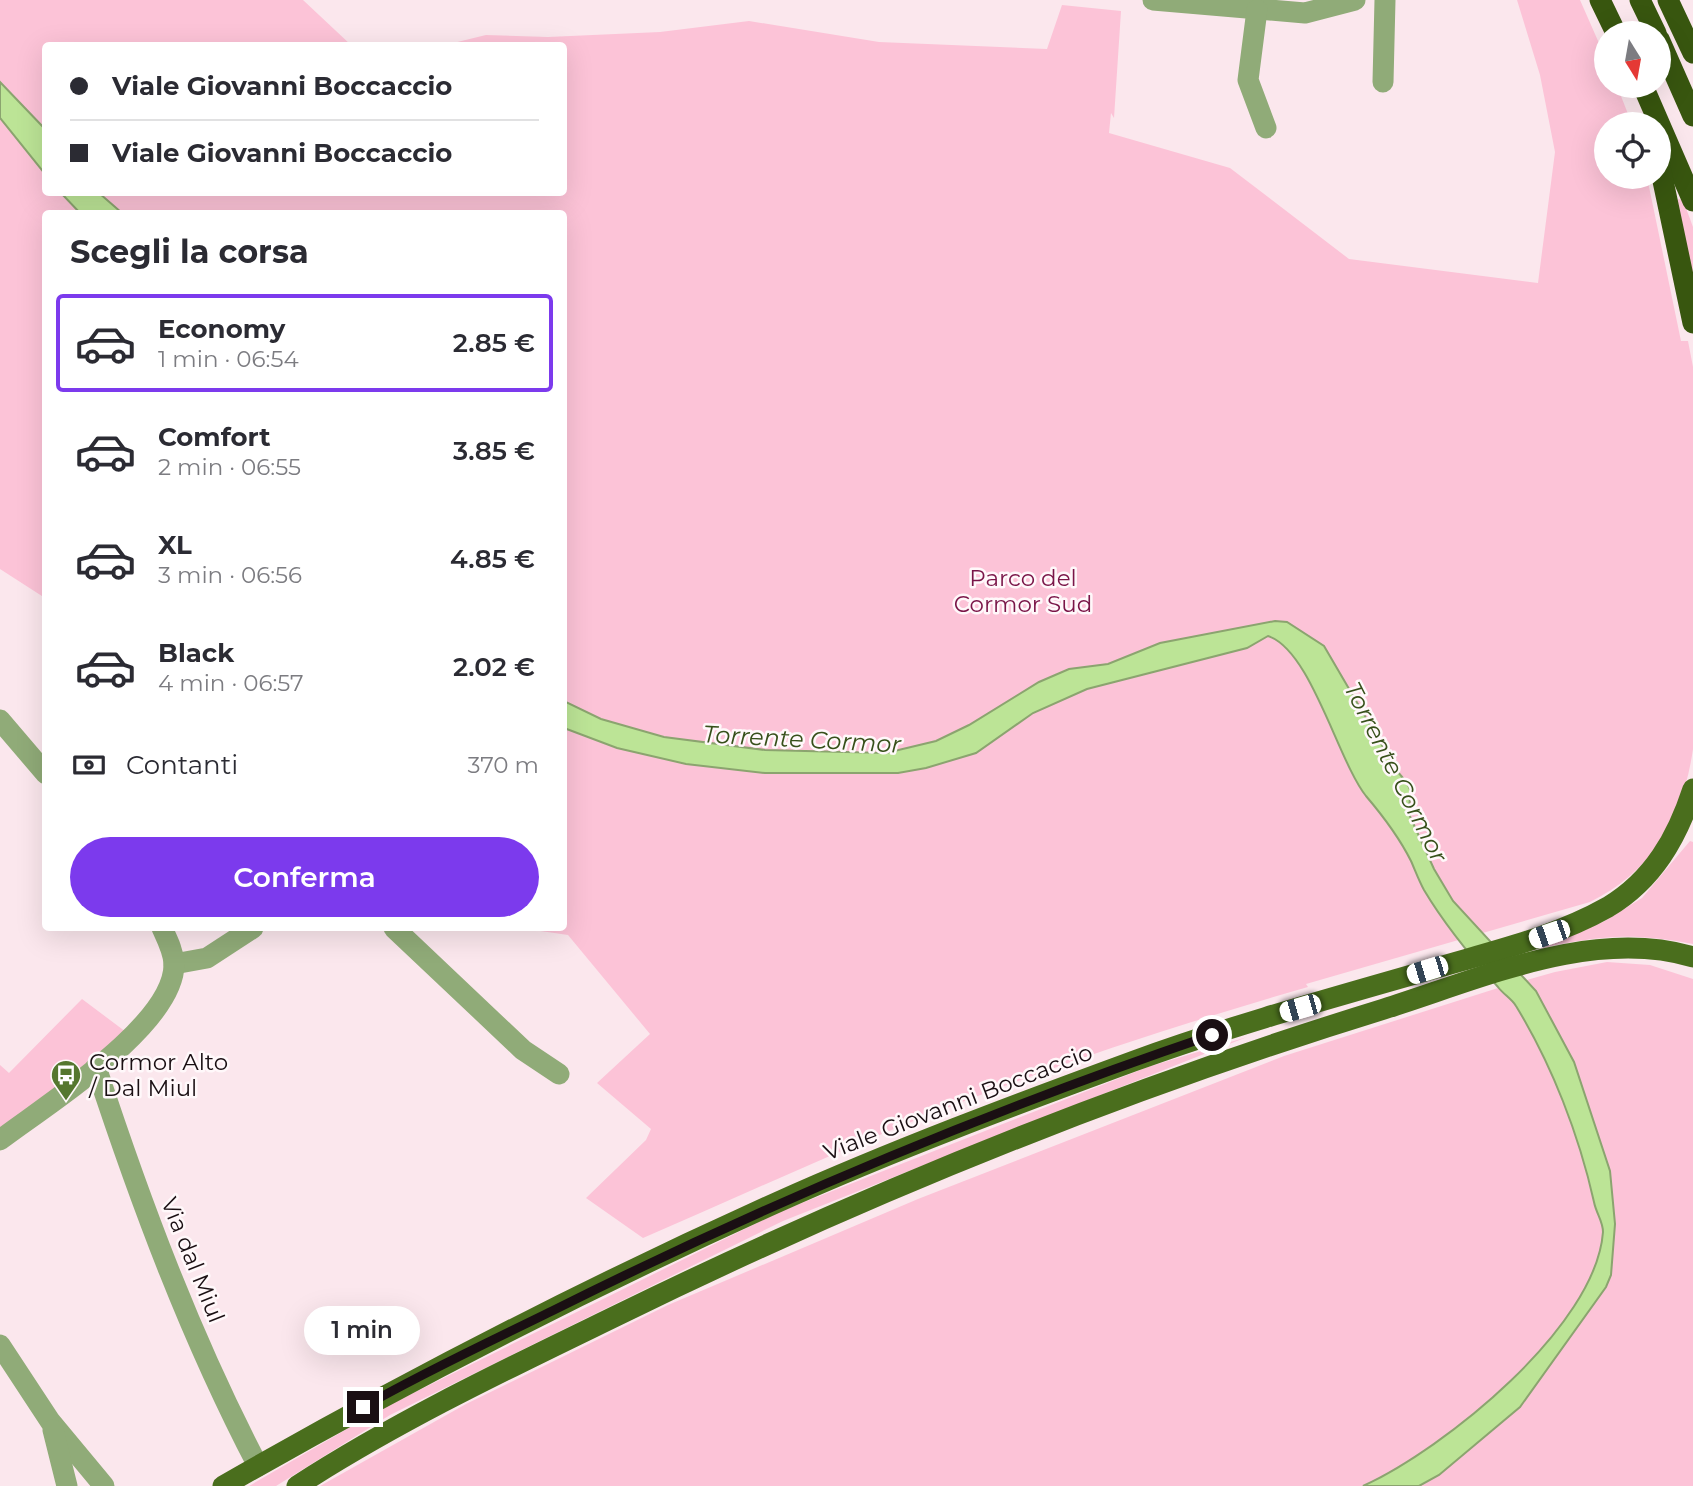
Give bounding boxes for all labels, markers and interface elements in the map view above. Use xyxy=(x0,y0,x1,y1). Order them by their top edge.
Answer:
north arrow xyxy=(1594,21,1671,98)
map controls xyxy=(1594,21,1671,189)
text: Viale Giovanni Boccaccio xyxy=(112,70,452,102)
button: locate xyxy=(1594,112,1671,189)
text: Viale Giovanni Boccaccio xyxy=(112,137,452,169)
text: Scegli la corsa xyxy=(70,232,309,271)
icon: car xyxy=(74,312,137,375)
text: Economy xyxy=(158,313,285,345)
text: 2.85 € xyxy=(453,327,535,359)
text: 1 min · 06:54 xyxy=(158,345,299,373)
icon: car xyxy=(74,420,137,483)
text: Comfort xyxy=(158,421,270,453)
text: 3.85 € xyxy=(453,435,535,467)
text: 2 min · 06:55 xyxy=(158,453,301,481)
icon: car xyxy=(74,528,137,591)
text: XL xyxy=(158,529,192,561)
text: 4.85 € xyxy=(450,543,535,575)
text: 3 min · 06:56 xyxy=(158,561,302,589)
park label: Parco del Cormor Sud xyxy=(954,564,1092,618)
icon: car xyxy=(74,636,137,699)
text: Black xyxy=(158,637,234,669)
text: 2.02 € xyxy=(453,651,535,683)
text: 4 min · 06:57 xyxy=(158,669,304,697)
water label: Torrente Cormor xyxy=(1338,677,1455,868)
water label: Torrente Cormor xyxy=(702,719,903,759)
icon: cash xyxy=(70,746,108,784)
text: Contanti xyxy=(126,749,238,781)
text: 370 m xyxy=(468,751,539,779)
button: Conferma xyxy=(70,837,539,917)
car xyxy=(1526,917,1573,951)
car xyxy=(1404,954,1451,986)
car xyxy=(1277,992,1324,1024)
route start xyxy=(1196,1019,1228,1051)
street label: Viale Giovanni Boccaccio xyxy=(820,1038,1096,1166)
place label: Cormor Alto / Dal Miul xyxy=(88,1048,228,1102)
bus stop icon: Cormor Alto / Dal Miul xyxy=(49,1058,83,1102)
street label: Via dal Miul xyxy=(155,1193,231,1327)
callout: 1 min xyxy=(305,1306,421,1354)
text: 1 min xyxy=(331,1316,393,1344)
route end xyxy=(347,1391,379,1423)

